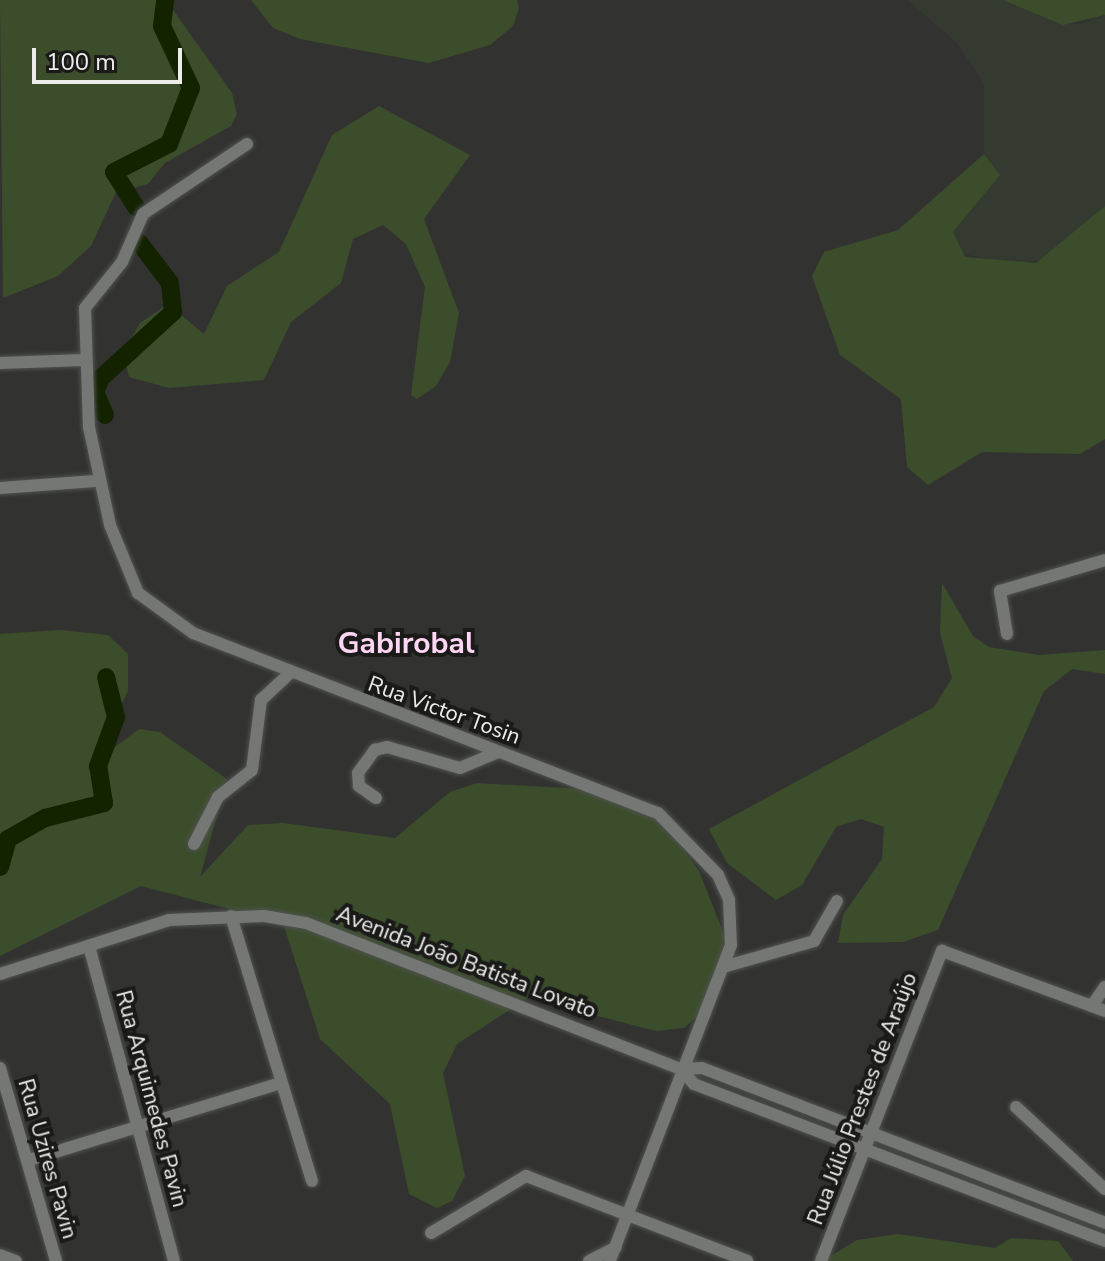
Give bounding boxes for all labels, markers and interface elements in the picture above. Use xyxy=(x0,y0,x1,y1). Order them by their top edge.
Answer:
scale bar xyxy=(36,32,186,82)
text: 100 m xyxy=(46,46,116,78)
district label: Gabirobal xyxy=(338,626,474,662)
street label: Rua Victor Tosin xyxy=(364,671,524,751)
street label: Avenida João Batista Lovato xyxy=(332,901,600,1025)
street label: Rua Júlio Prestes de Araújo xyxy=(803,969,923,1229)
street label: Rua Arquimedes Pavin xyxy=(109,988,193,1210)
street label: Rua Uzires Pavin xyxy=(12,1076,82,1242)

